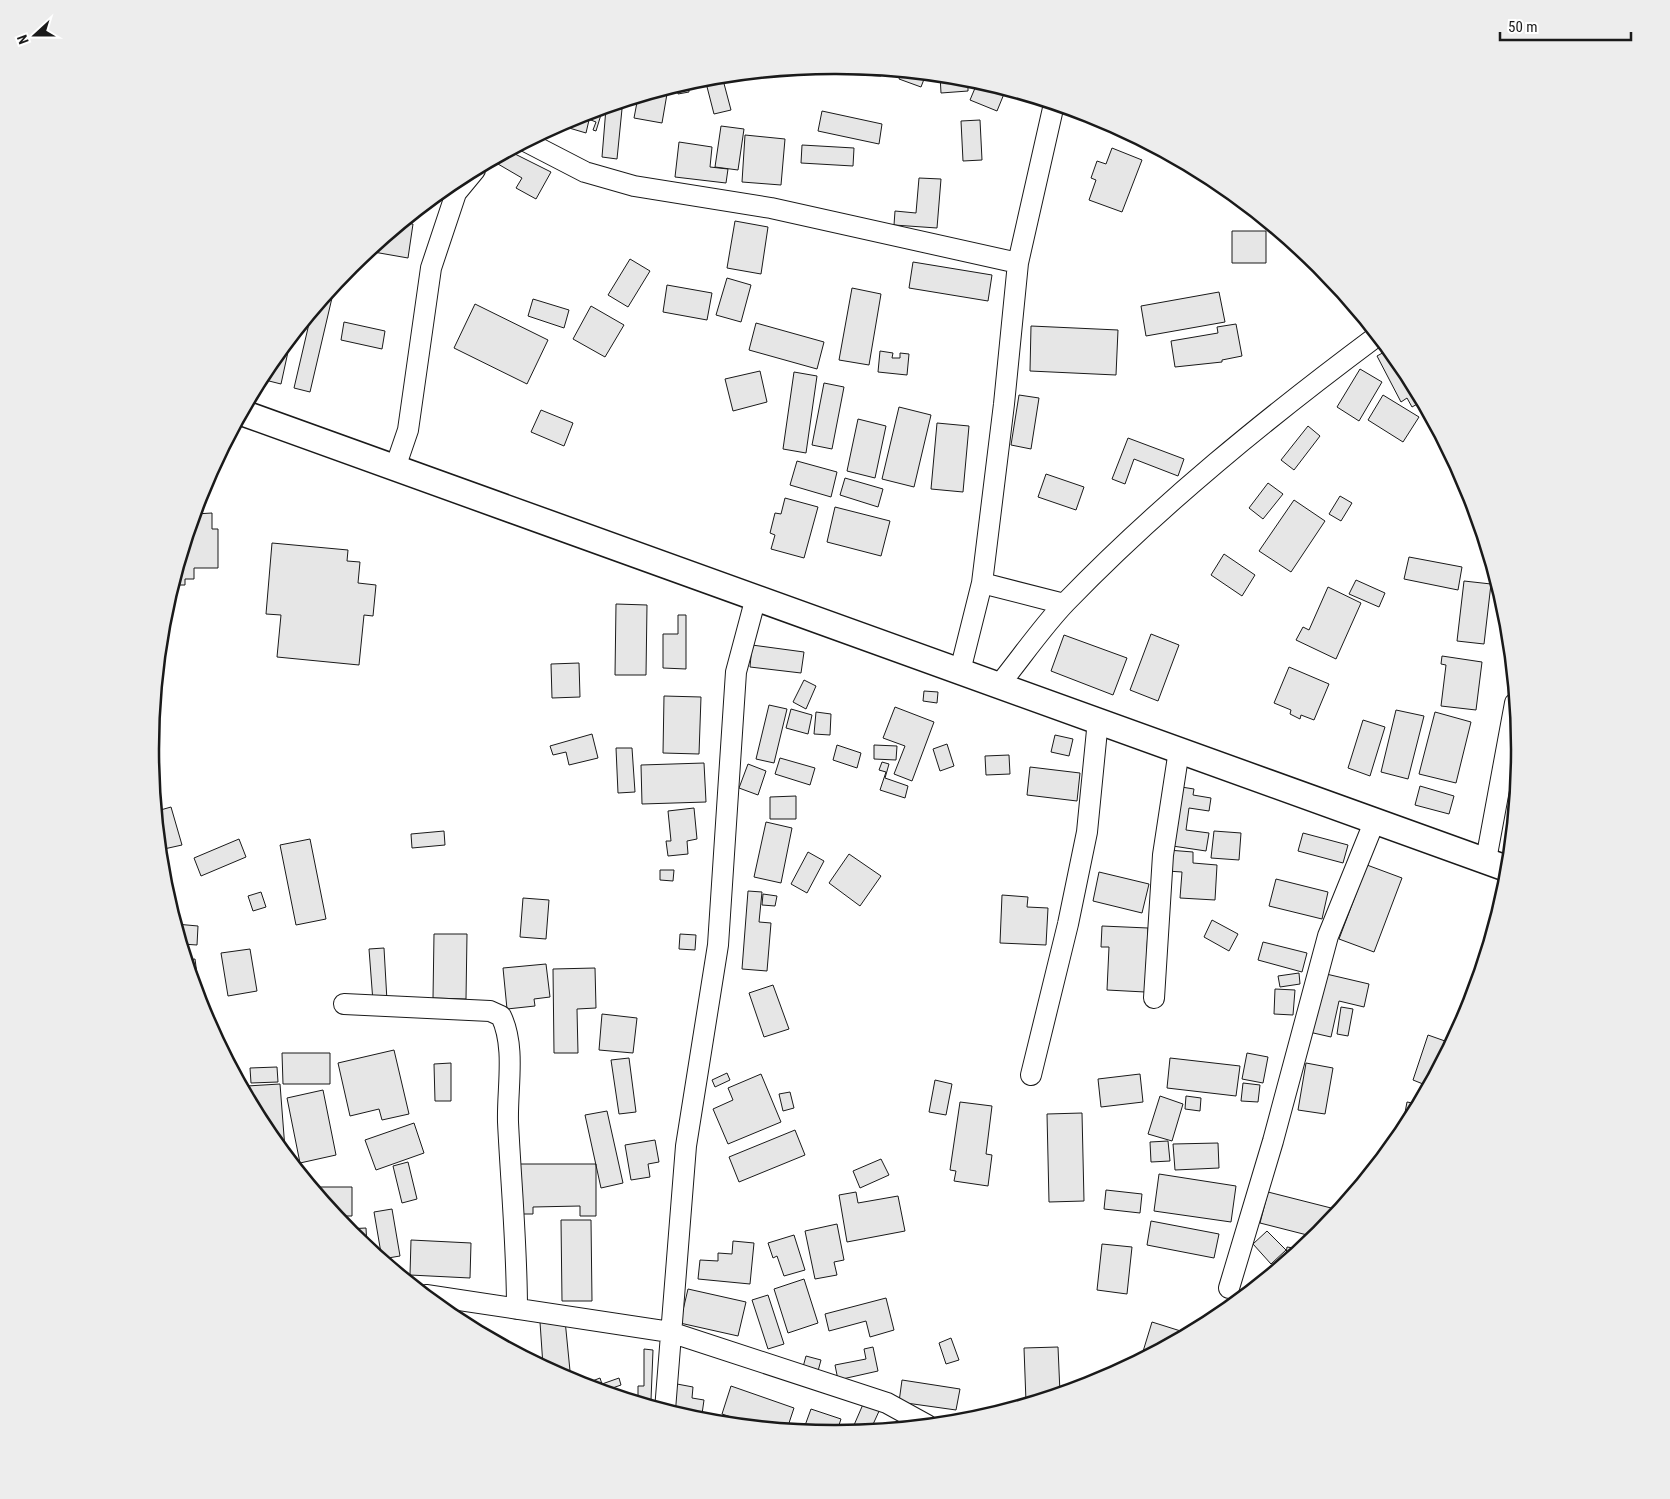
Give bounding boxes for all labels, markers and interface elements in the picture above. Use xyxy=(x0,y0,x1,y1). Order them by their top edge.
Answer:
north arrow xyxy=(10,10,60,60)
scale bar xyxy=(1500,10,1631,42)
text: 50 m xyxy=(1508,18,1538,36)
text: N xyxy=(14,33,32,47)

